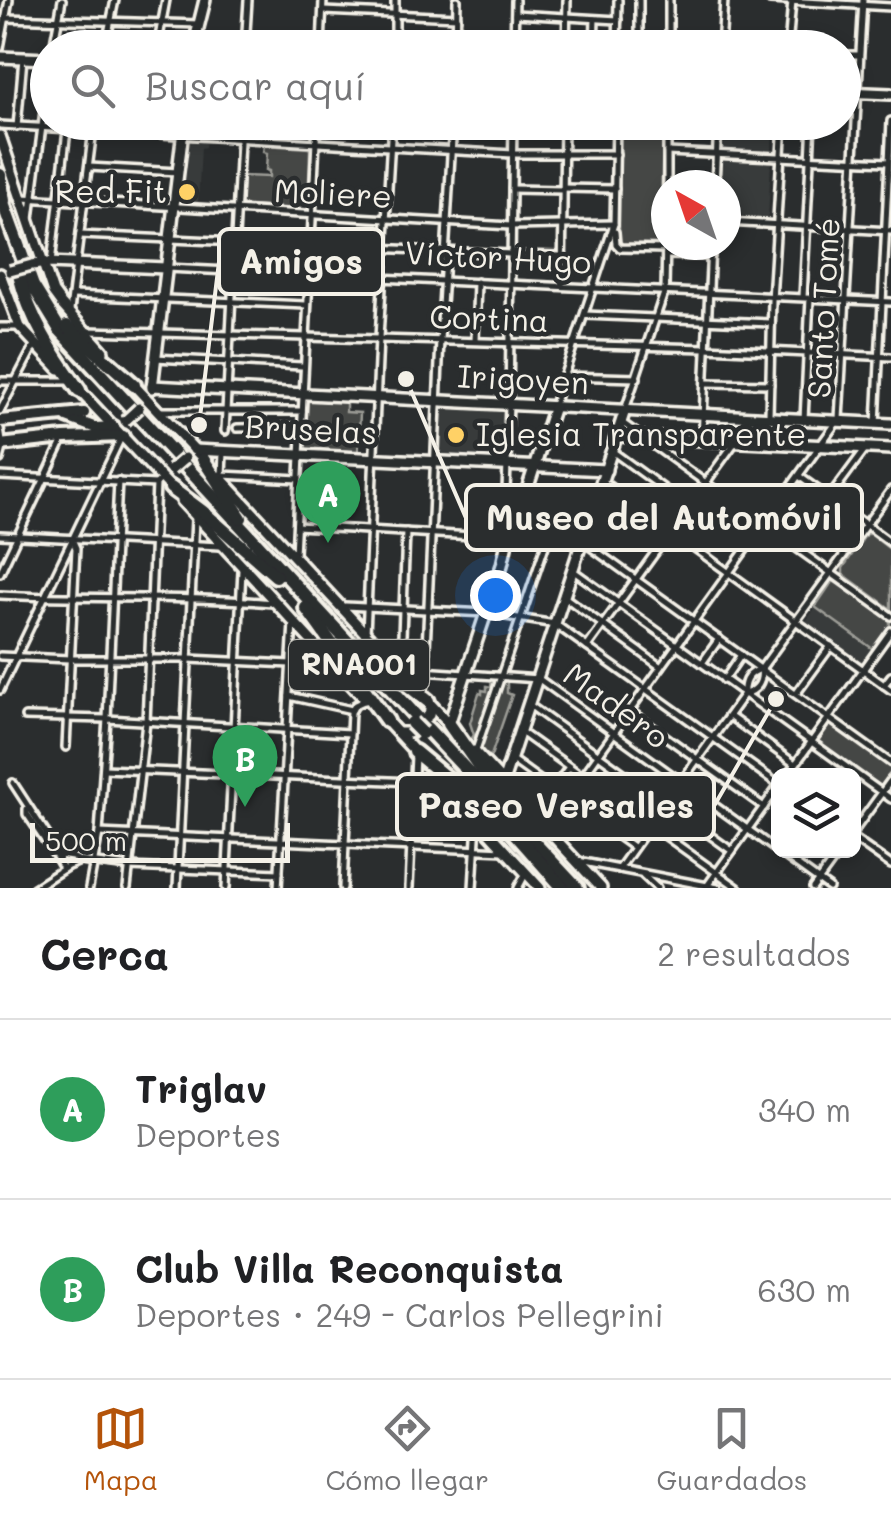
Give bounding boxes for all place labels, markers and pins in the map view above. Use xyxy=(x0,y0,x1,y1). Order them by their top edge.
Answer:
place label: Red Fit xyxy=(54,169,167,211)
marker: Red Fit xyxy=(176,181,198,203)
callout: Amigos xyxy=(219,229,383,294)
place label: Iglesia Transparente xyxy=(476,412,806,454)
marker: Iglesia Transparente xyxy=(445,424,467,446)
pin: A xyxy=(296,460,360,543)
callout: Museo del Automóvil xyxy=(466,485,862,550)
pin: B xyxy=(212,724,278,807)
callout: Paseo Versalles xyxy=(397,774,714,839)

